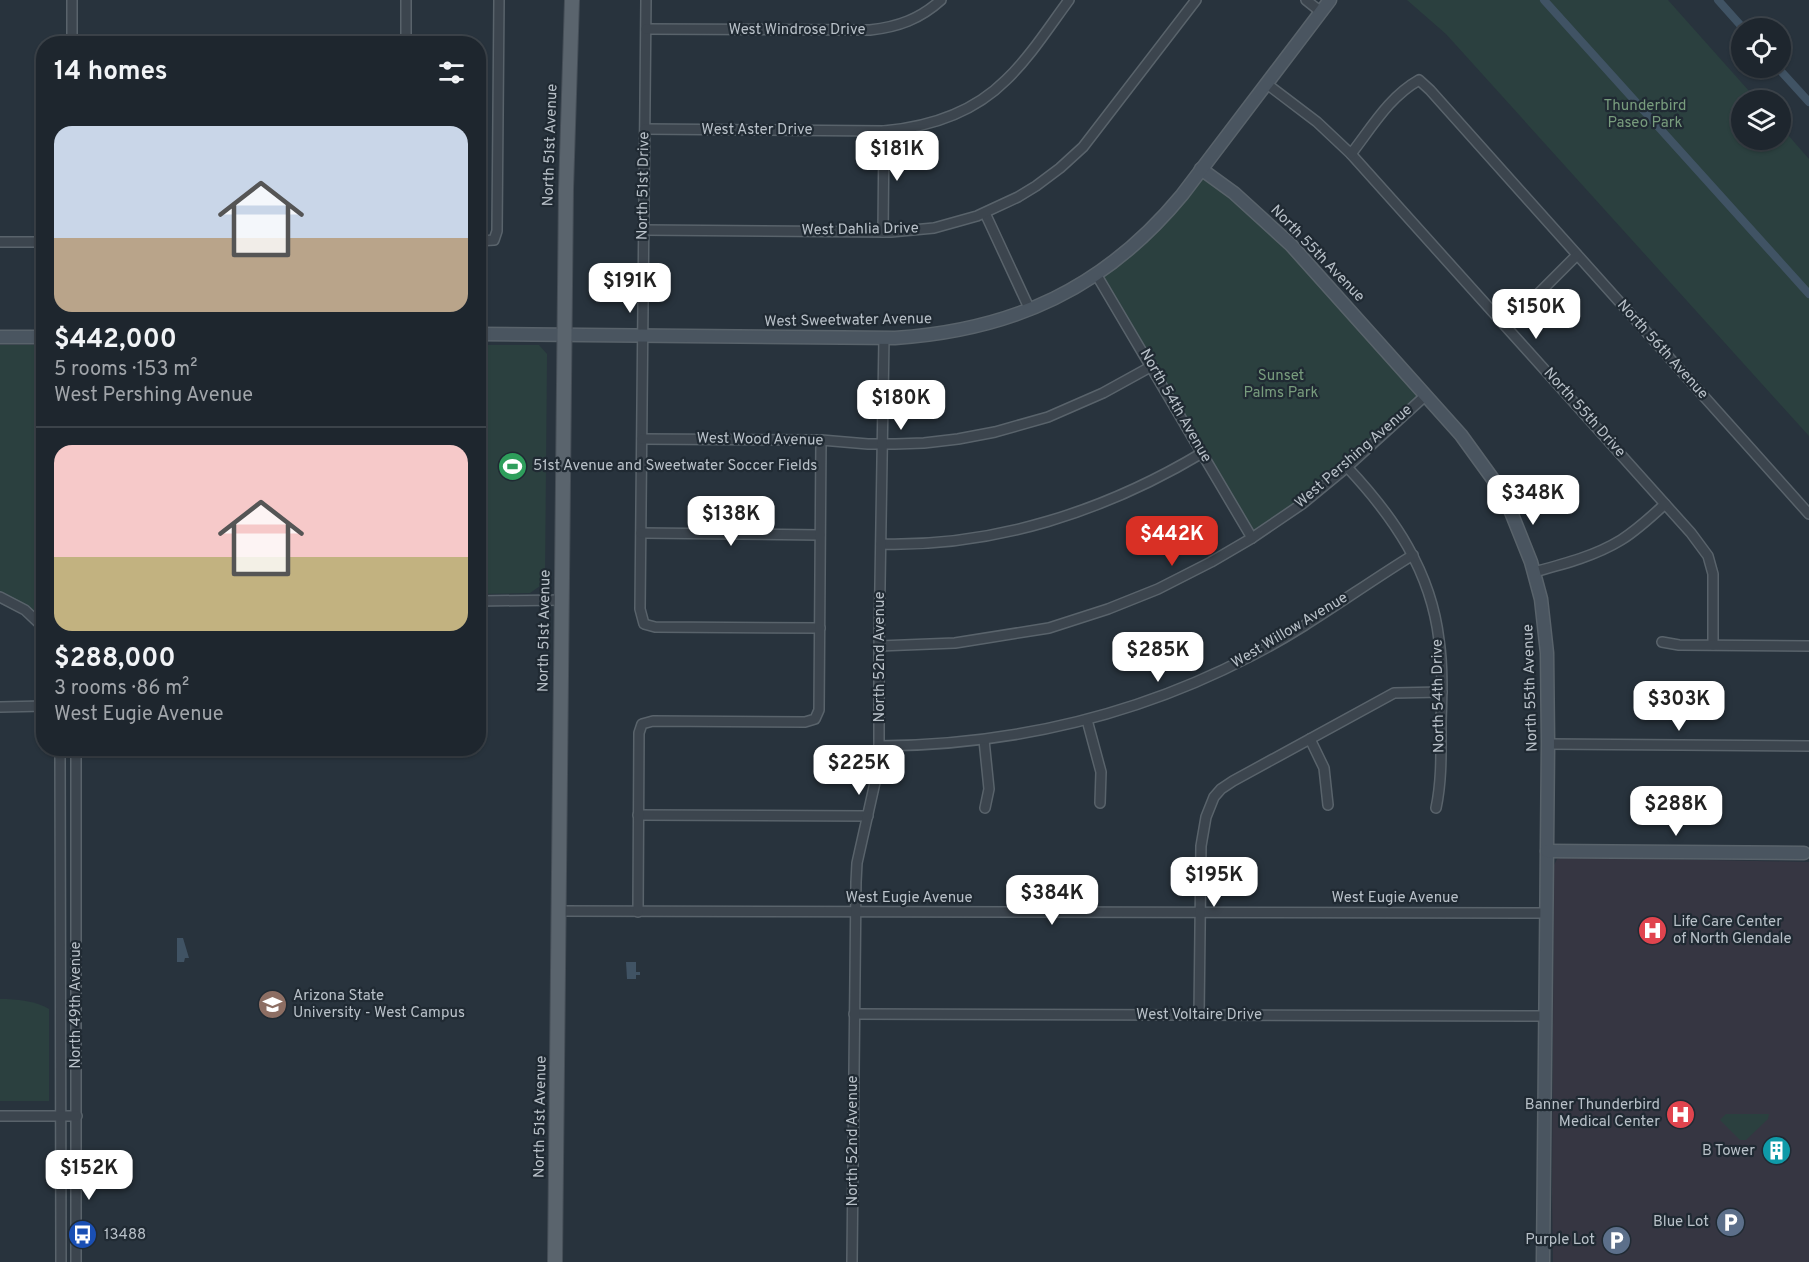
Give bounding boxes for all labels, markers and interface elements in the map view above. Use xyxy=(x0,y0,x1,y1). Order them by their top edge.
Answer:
map controls xyxy=(1731,18,1791,150)
button: locate xyxy=(1731,18,1791,78)
street label: West Windrose Drive xyxy=(728,21,866,40)
text: 14 homes xyxy=(54,56,168,89)
icon: filters xyxy=(435,56,468,89)
street label: North 51st Avenue xyxy=(539,83,563,207)
button: layers xyxy=(1731,90,1791,150)
park label: Thunderbird Paseo Park xyxy=(1604,97,1686,133)
street label: West Aster Drive xyxy=(701,121,813,140)
pin: $181K xyxy=(855,131,939,182)
street label: North 51st Drive xyxy=(634,132,654,240)
text: $181K xyxy=(870,137,924,163)
icon: home xyxy=(207,165,315,273)
street label: North 55th Avenue xyxy=(1266,201,1368,307)
street label: West Dahlia Drive xyxy=(801,219,919,241)
pin: $191K xyxy=(588,263,672,314)
text: $191K xyxy=(603,269,657,295)
pin: $150K xyxy=(1494,289,1578,340)
text: $150K xyxy=(1506,295,1566,321)
street label: North 56th Avenue xyxy=(1612,296,1712,404)
street label: West Sweetwater Avenue xyxy=(764,310,932,332)
text: $442,000 xyxy=(54,324,177,357)
street label: North 54th Avenue xyxy=(1135,346,1215,466)
text: 5 rooms · 153 m² xyxy=(54,357,197,383)
street label: North 55th Drive xyxy=(1539,364,1629,462)
park label: Sunset Palms Park xyxy=(1243,367,1319,403)
pin: $180K xyxy=(859,380,943,431)
text: West Pershing Avenue xyxy=(54,383,253,409)
text: $180K xyxy=(871,386,931,412)
street label: West Pershing Avenue xyxy=(1291,401,1417,513)
street label: West Wood Avenue xyxy=(696,429,824,451)
sports icon: 51st Avenue and Sweetwater Soccer Fields xyxy=(496,450,528,482)
place label: 51st Avenue and Sweetwater Soccer Fields xyxy=(533,457,817,476)
pin: $348K xyxy=(1491,475,1575,526)
text: $348K xyxy=(1501,481,1565,507)
icon: home xyxy=(207,484,315,592)
pin: $138K xyxy=(689,496,773,547)
text: $138K xyxy=(702,502,760,528)
pin: $442K xyxy=(1130,516,1214,567)
text: $442K xyxy=(1140,522,1204,548)
street label: North 51st Avenue xyxy=(534,570,556,692)
street label: West Willow Avenue xyxy=(1228,589,1352,673)
street label: North 52nd Avenue xyxy=(871,592,890,722)
street label: North 55th Avenue xyxy=(1519,624,1543,752)
pin: $285K xyxy=(1116,632,1200,683)
text: $285K xyxy=(1126,638,1190,664)
street label: North 54th Drive xyxy=(1429,639,1449,753)
text: $288,000 xyxy=(54,643,176,676)
text: 3 rooms · 86 m² xyxy=(54,676,189,702)
pin: $303K xyxy=(1637,681,1721,732)
text: $303K xyxy=(1648,687,1710,713)
text: West Eugie Avenue xyxy=(54,702,223,728)
pin: $225K xyxy=(817,745,901,796)
text: $225K xyxy=(828,751,890,777)
pin: $288K xyxy=(1634,786,1718,837)
text: $288K xyxy=(1644,792,1708,818)
pin: $195K xyxy=(1172,857,1256,908)
text: $195K xyxy=(1185,863,1243,889)
pin: $384K xyxy=(1010,875,1094,926)
text: $384K xyxy=(1020,881,1084,907)
street label: West Eugie Avenue xyxy=(845,889,973,908)
street label: West Eugie Avenue xyxy=(1331,889,1459,908)
place label: Life Care Center of North Glendale xyxy=(1673,913,1792,949)
hospital icon: Life Care Center of North Glendale xyxy=(1636,915,1668,947)
street label: North 49th Avenue xyxy=(67,941,86,1069)
place label: Arizona State University - West Campus xyxy=(293,987,465,1023)
school or university icon: Arizona State University - West Campus xyxy=(256,989,288,1021)
street label: West Voltaire Drive xyxy=(1136,1006,1262,1025)
street label: North 51st Avenue xyxy=(530,1056,552,1178)
street label: North 52nd Avenue xyxy=(844,1076,863,1206)
place label: Banner Thunderbird Medical Center xyxy=(1525,1096,1660,1132)
hospital icon: Banner Thunderbird Medical Center xyxy=(1665,1098,1697,1130)
building icon: B Tower xyxy=(1760,1135,1792,1167)
place label: B Tower xyxy=(1702,1142,1755,1161)
pin: $152K xyxy=(47,1150,131,1201)
text: $152K xyxy=(60,1156,118,1182)
parking icon: Blue Lot xyxy=(1714,1206,1746,1238)
place label: Blue Lot xyxy=(1653,1213,1709,1232)
bus stop icon: 13488 xyxy=(67,1219,99,1251)
parking icon: Purple Lot xyxy=(1600,1224,1632,1256)
place label: 13488 xyxy=(104,1226,146,1245)
place label: Purple Lot xyxy=(1525,1231,1595,1250)

